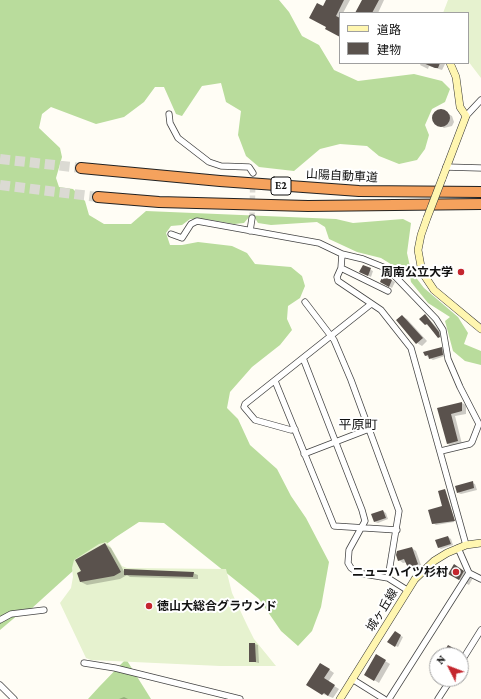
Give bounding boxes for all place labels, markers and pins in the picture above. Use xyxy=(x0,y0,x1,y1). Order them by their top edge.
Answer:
place label: 周南公立大学 xyxy=(381,265,453,279)
marker: 周南公立大学 xyxy=(456,267,466,277)
place label: ニューハイツ杉村 xyxy=(352,565,448,579)
marker: ニューハイツ杉村 xyxy=(451,567,461,577)
place label: 徳山大総合グラウンド xyxy=(157,599,277,613)
marker: 徳山大総合グラウンド xyxy=(144,601,154,611)

